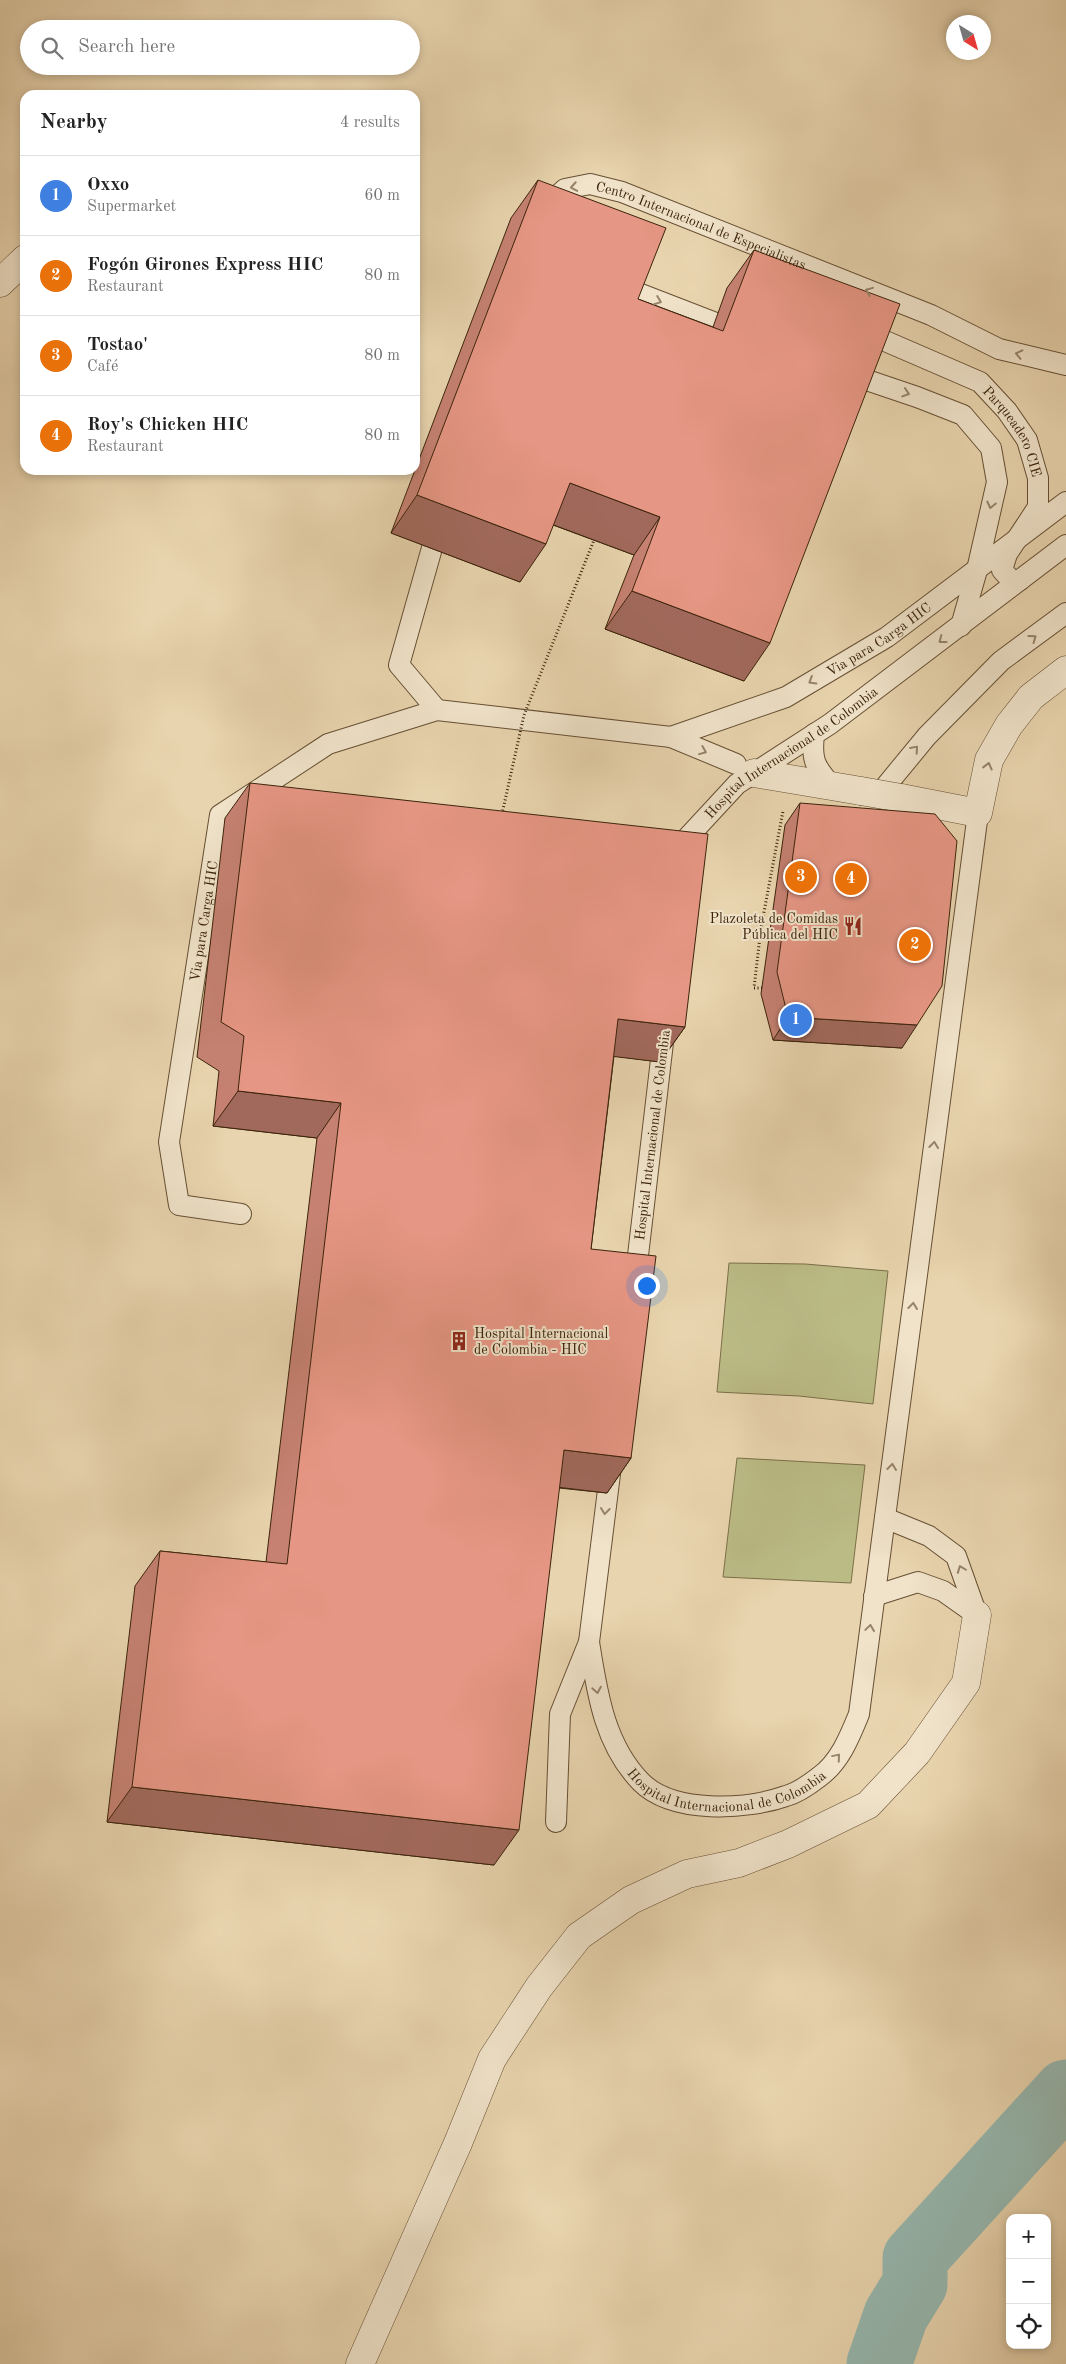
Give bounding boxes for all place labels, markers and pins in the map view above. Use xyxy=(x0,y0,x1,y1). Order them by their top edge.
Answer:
pin: 3 xyxy=(785,858,817,896)
pin: 4 xyxy=(835,860,867,898)
place label: Plazoleta de Comidas Pública del HIC xyxy=(710,912,838,942)
restaurant icon: Plazoleta de Comidas Pública del HIC xyxy=(842,915,864,937)
pin: 2 xyxy=(899,926,931,964)
pin: 1 xyxy=(780,1001,812,1039)
place label: Hospital Internacional de Colombia - HIC xyxy=(474,1327,609,1357)
building icon: Hospital Internacional de Colombia - HIC xyxy=(448,1330,470,1352)

